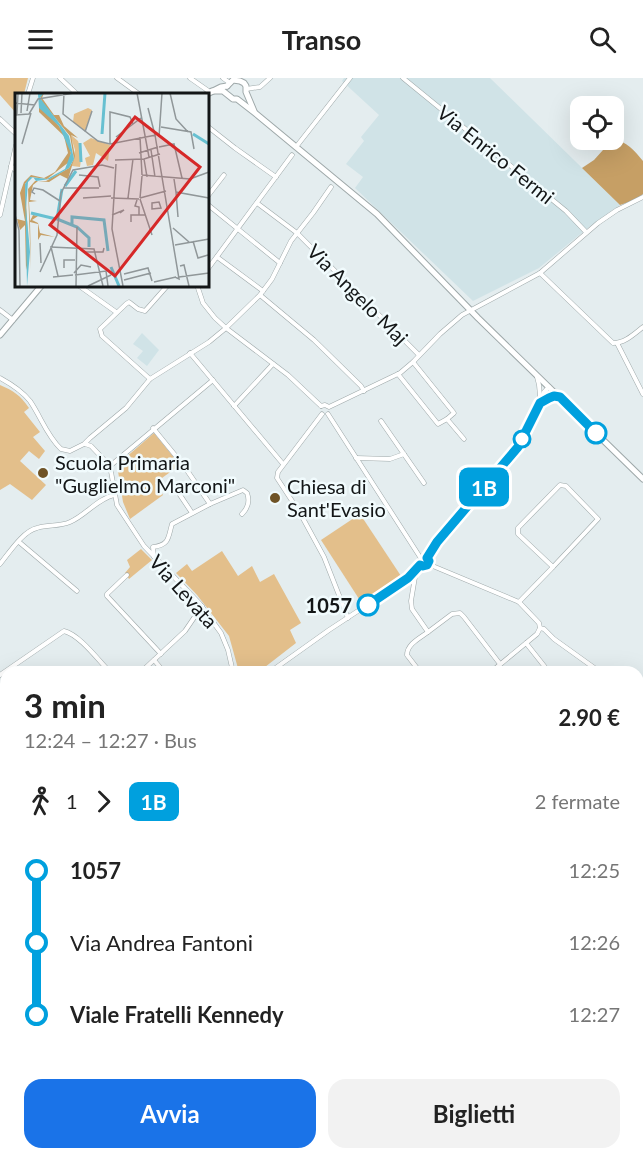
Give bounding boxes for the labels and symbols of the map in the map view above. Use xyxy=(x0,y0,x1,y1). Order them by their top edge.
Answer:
inset map xyxy=(15,93,208,286)
street label: Via Enrico Fermi xyxy=(433,100,559,208)
street label: Via Angelo Maj xyxy=(303,239,413,349)
unlabelled marker xyxy=(585,422,607,444)
unlabelled marker xyxy=(513,430,531,448)
place label: Scuola Primaria "Guglielmo Marconi" xyxy=(55,450,235,497)
marker: Scuola Primaria "Guglielmo Marconi" xyxy=(36,466,50,480)
line badge: 1B xyxy=(457,468,511,506)
place label: Chiesa di Sant'Evasio xyxy=(287,474,386,521)
marker: Chiesa di Sant'Evasio xyxy=(268,491,282,505)
street label: Via Levata xyxy=(145,549,223,633)
place label: 1057 xyxy=(306,593,352,617)
marker: 1057 xyxy=(357,594,379,616)

